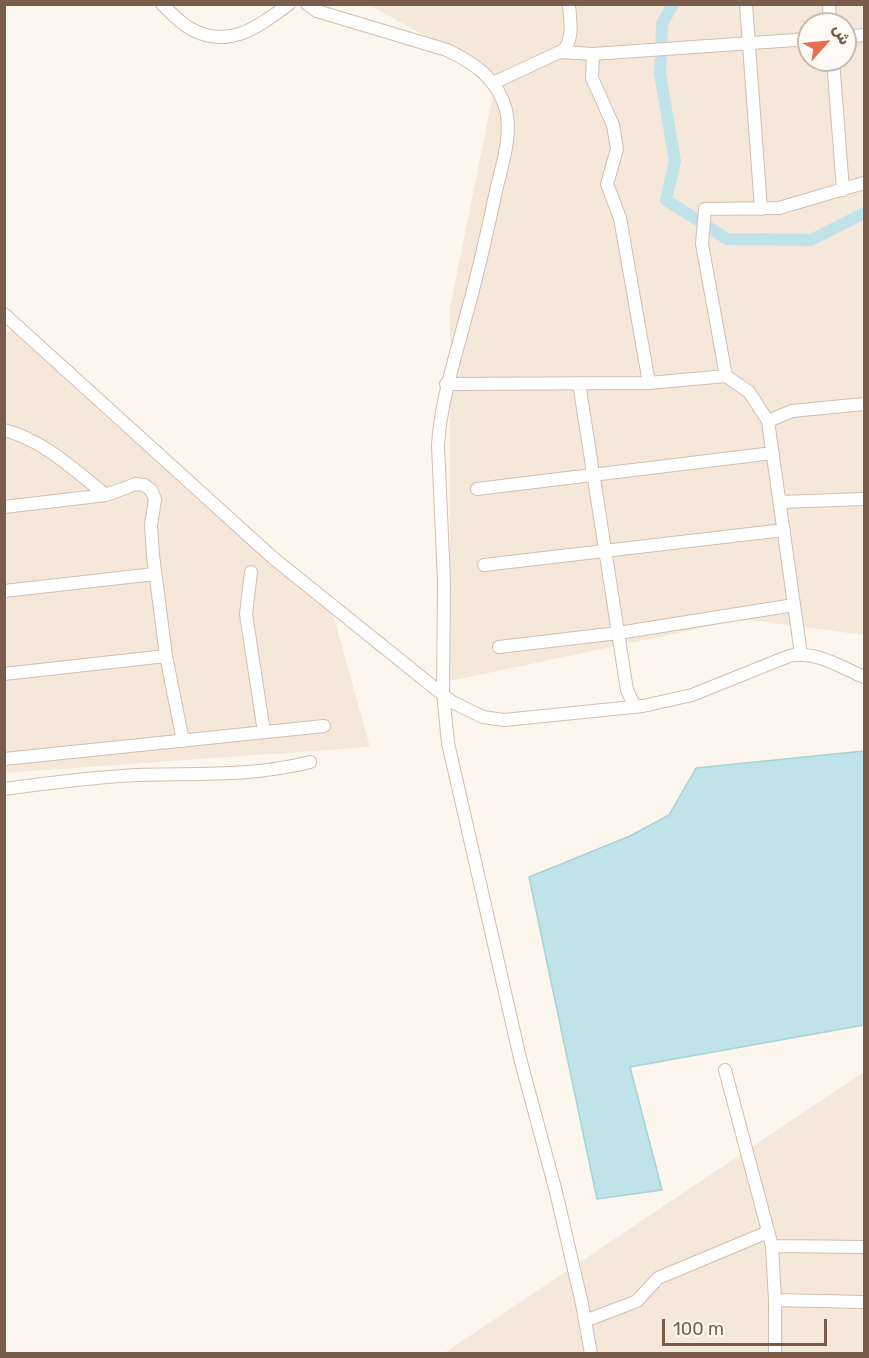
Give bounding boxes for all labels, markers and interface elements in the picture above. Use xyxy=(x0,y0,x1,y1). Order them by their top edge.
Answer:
north arrow xyxy=(797,12,857,72)
text: ش xyxy=(829,21,855,48)
scale bar xyxy=(665,1307,830,1345)
text: 100 m xyxy=(673,1318,724,1340)

